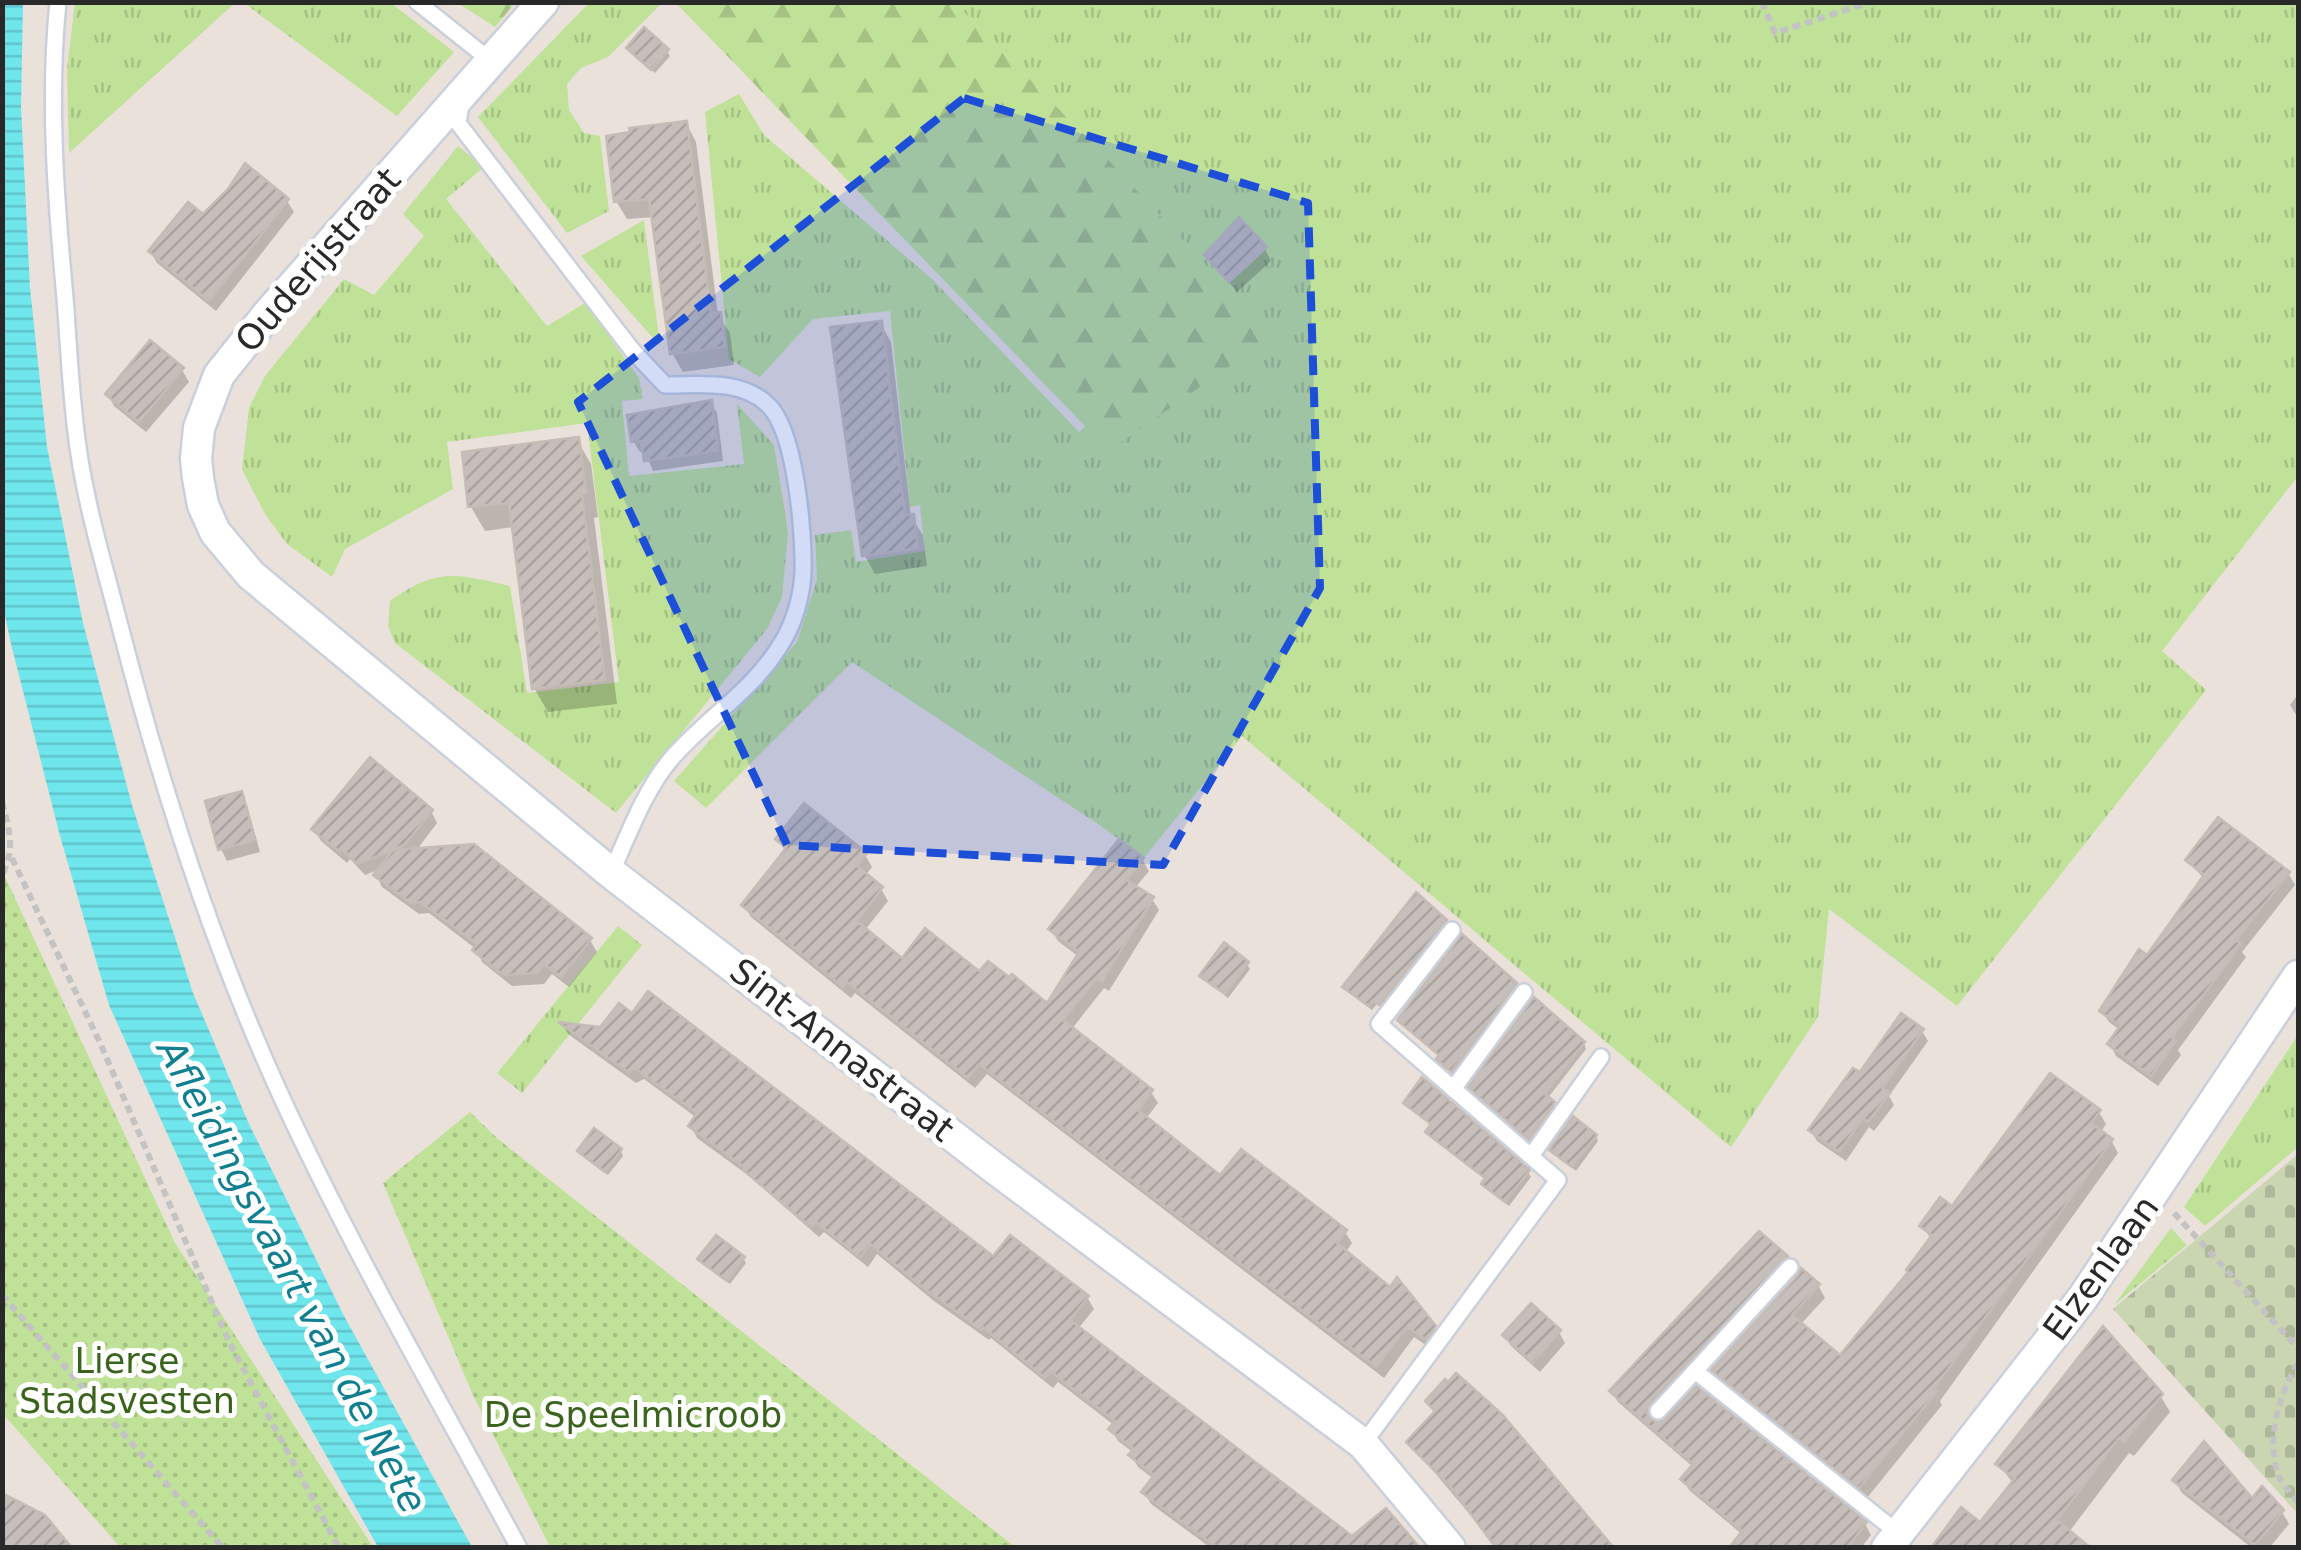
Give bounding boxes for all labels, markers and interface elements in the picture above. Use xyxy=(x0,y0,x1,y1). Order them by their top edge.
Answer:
street label: Ouderijstraat xyxy=(227,160,409,360)
street label: Sint-Annastraat xyxy=(722,950,962,1150)
water label: Afleidingsvaart van de Nete xyxy=(147,1029,436,1521)
street label: Elzenlaan xyxy=(2035,1188,2167,1348)
park label: Lierse Stadsvesten xyxy=(19,1341,235,1421)
park label: De Speelmicroob xyxy=(484,1395,782,1435)

